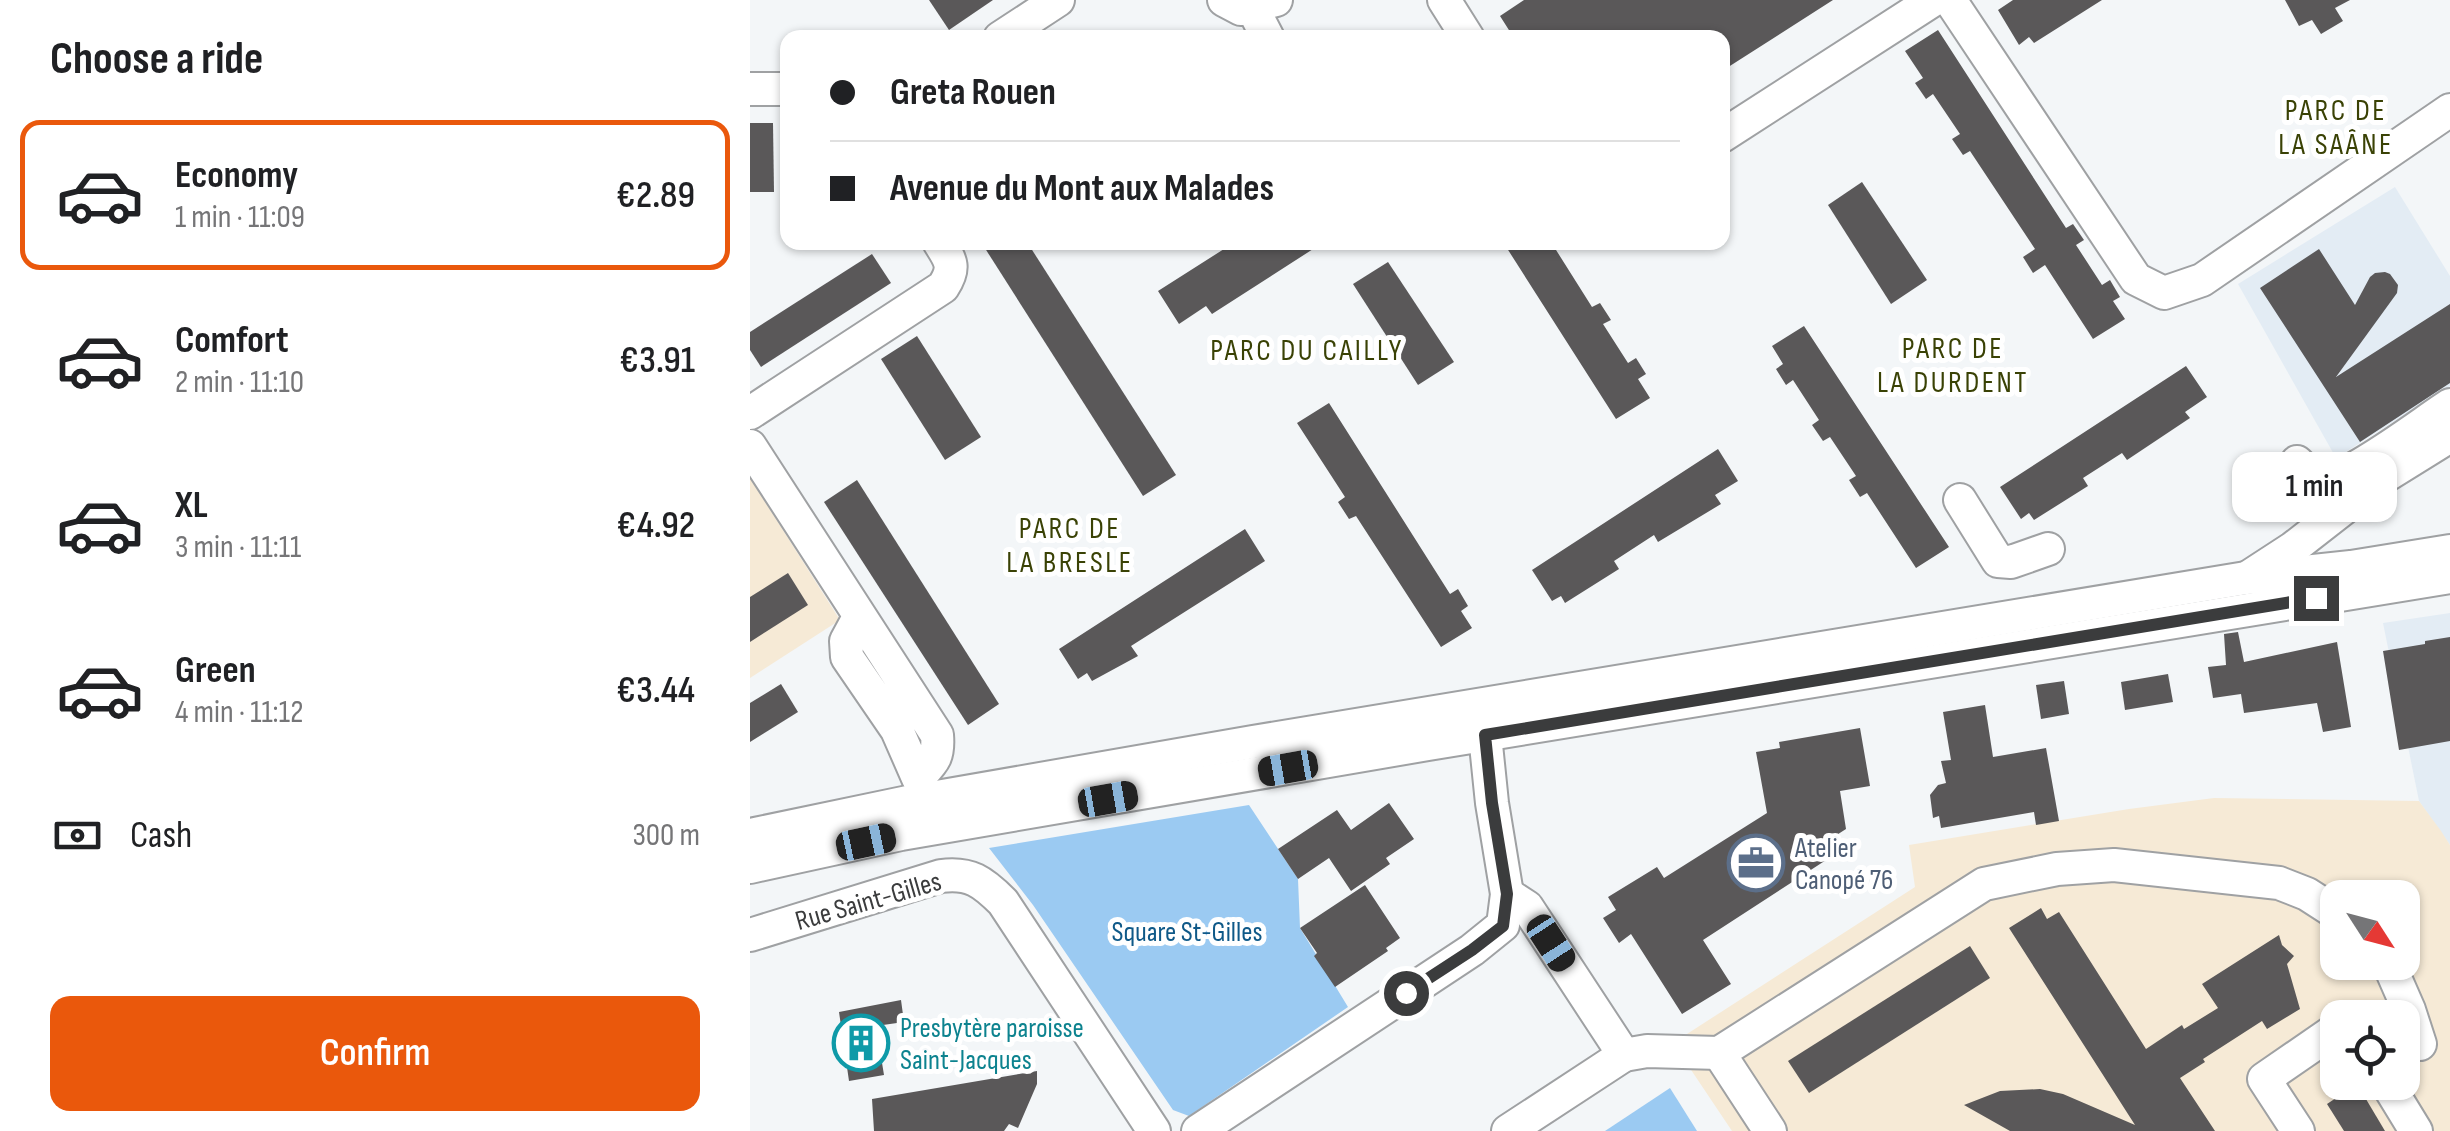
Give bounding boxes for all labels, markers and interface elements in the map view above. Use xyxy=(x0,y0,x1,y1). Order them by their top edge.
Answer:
text: Choose a ride xyxy=(50,32,263,87)
text: Greta Rouen xyxy=(890,70,1056,115)
district label: PARC DE LA SAÂNE xyxy=(2278,93,2394,163)
icon: car xyxy=(55,150,145,240)
text: Economy xyxy=(175,153,298,198)
text: Avenue du Mont aux Malades xyxy=(890,166,1274,211)
text: €2.89 xyxy=(616,173,695,218)
text: 1 min · 11:09 xyxy=(175,198,305,237)
icon: car xyxy=(55,315,145,405)
text: Comfort xyxy=(175,318,289,363)
district label: PARC DE LA DURDENT xyxy=(1877,331,2029,401)
district label: PARC DU CAILLY xyxy=(1210,333,1404,369)
text: €3.91 xyxy=(619,338,695,383)
text: 2 min · 11:10 xyxy=(175,363,304,402)
callout: 1 min xyxy=(2234,453,2398,523)
text: 1 min xyxy=(2285,467,2344,506)
icon: car xyxy=(55,480,145,570)
text: XL xyxy=(175,483,208,528)
text: €4.92 xyxy=(616,503,695,548)
district label: PARC DE LA BRESLE xyxy=(1006,511,1134,581)
text: 3 min · 11:11 xyxy=(175,528,301,567)
route end xyxy=(2294,576,2339,621)
icon: car xyxy=(55,645,145,735)
text: Green xyxy=(175,648,256,693)
text: €3.44 xyxy=(616,668,695,713)
text: 4 min · 11:12 xyxy=(175,693,303,732)
car xyxy=(1256,748,1320,788)
car xyxy=(1076,779,1140,819)
icon: cash xyxy=(50,808,105,863)
text: Cash xyxy=(130,813,192,858)
text: 300 m xyxy=(632,816,700,855)
car xyxy=(834,821,898,863)
place label: Atelier Canopé 76 xyxy=(1794,832,1893,897)
office icon: Atelier Canopé 76 xyxy=(1726,833,1786,893)
street label: Rue Saint-Gilles xyxy=(792,865,945,938)
north arrow xyxy=(2320,880,2420,980)
map controls xyxy=(2320,880,2420,1100)
car xyxy=(1522,910,1580,976)
park label: Square St-Gilles xyxy=(1111,916,1263,949)
route start xyxy=(1384,971,1429,1016)
button: Confirm xyxy=(50,996,700,1111)
button: locate xyxy=(2320,1000,2420,1100)
place label: Presbytère paroisse Saint-Jacques xyxy=(900,1012,1084,1077)
building icon: Presbytère paroisse Saint-Jacques xyxy=(831,1013,891,1073)

